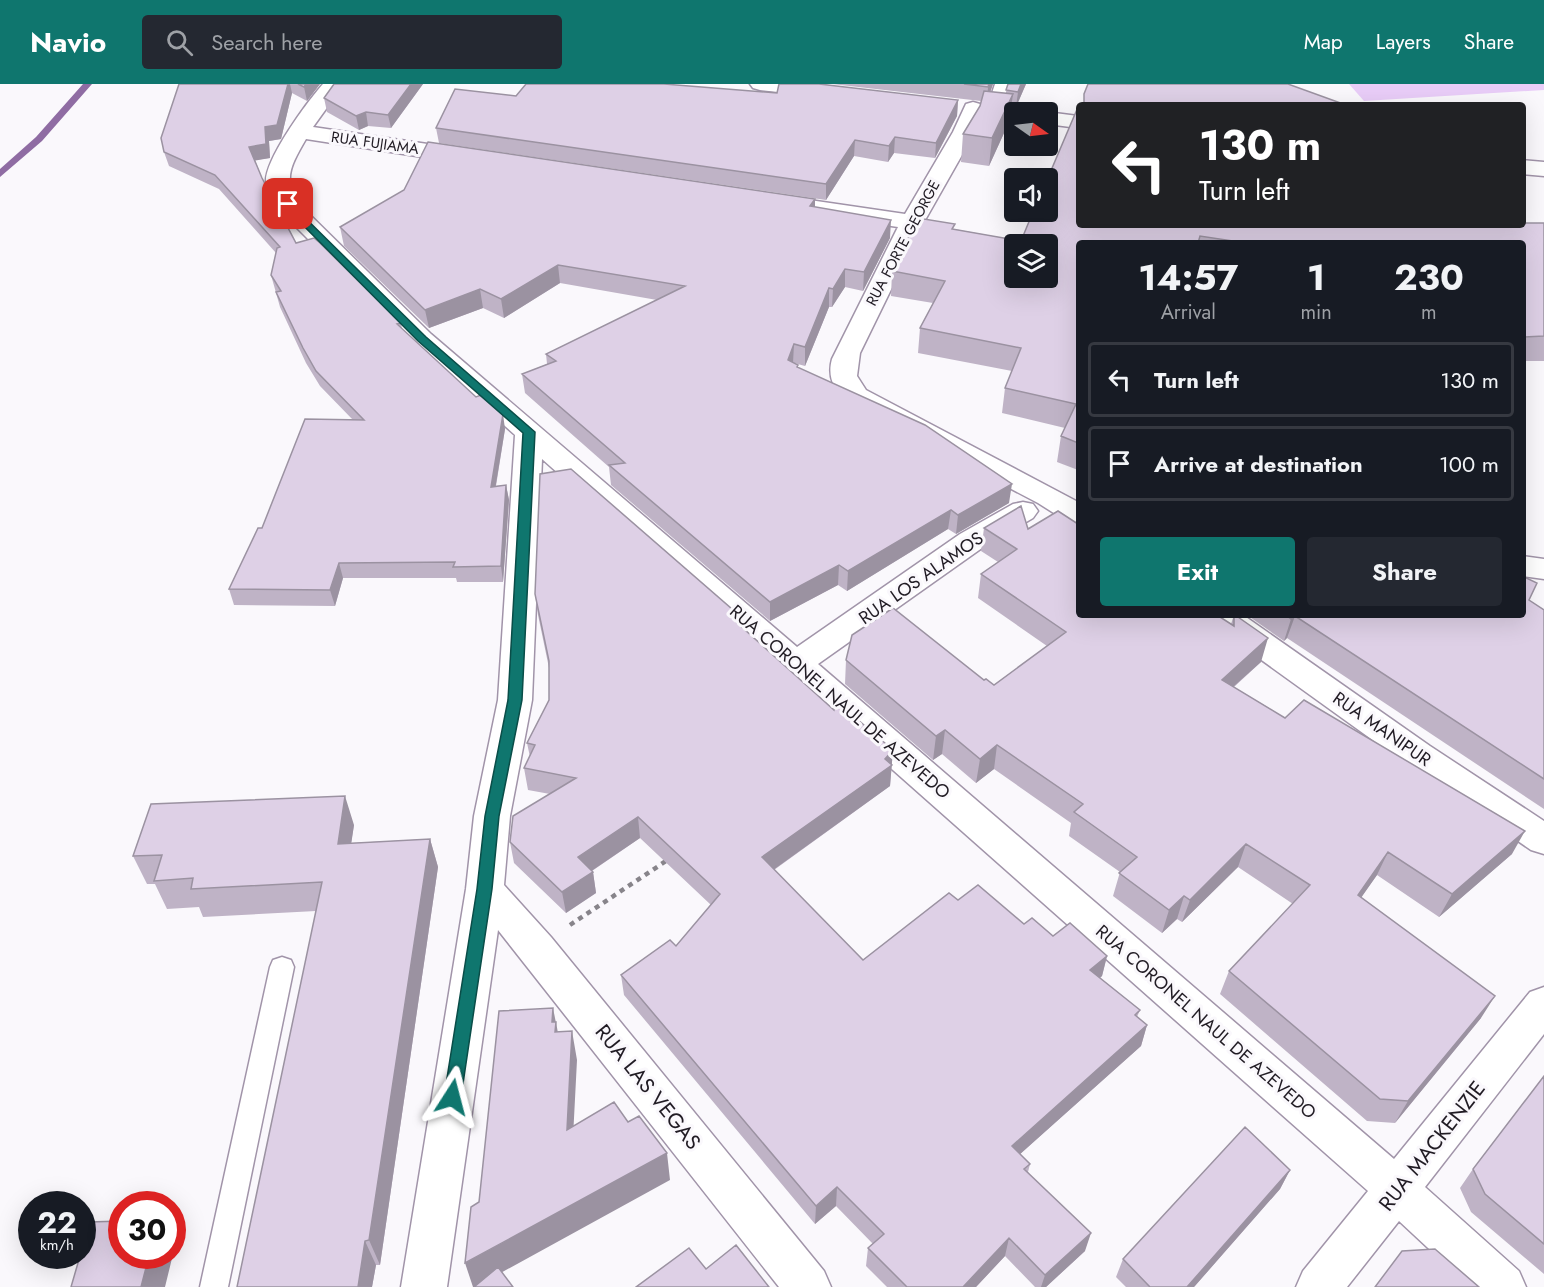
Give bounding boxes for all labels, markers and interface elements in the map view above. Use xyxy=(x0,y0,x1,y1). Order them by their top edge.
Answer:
search box xyxy=(142,15,562,69)
text: Navio xyxy=(30,22,106,63)
icon: search xyxy=(163,26,196,59)
text: Search here xyxy=(211,26,322,58)
text: Map xyxy=(1304,27,1343,57)
text: Layers xyxy=(1376,27,1431,57)
text: Share xyxy=(1464,27,1514,57)
north arrow xyxy=(1004,102,1058,156)
map controls xyxy=(1004,102,1058,288)
text: 130 m xyxy=(1199,115,1321,176)
street label: RUA FUJIAMA xyxy=(330,126,420,160)
icon: left xyxy=(1100,126,1178,204)
button: sound xyxy=(1004,168,1058,222)
text: Turn left xyxy=(1199,171,1289,210)
street label: RUA FORTE GEORGE xyxy=(861,176,945,310)
pin xyxy=(262,178,313,229)
icon: arrive xyxy=(271,187,304,220)
button: layers xyxy=(1004,234,1058,288)
text: 14:57 xyxy=(1138,251,1238,303)
text: 1 xyxy=(1307,251,1325,303)
text: 230 xyxy=(1394,251,1464,303)
text: Arrival xyxy=(1161,298,1216,327)
text: min xyxy=(1300,298,1332,327)
text: m xyxy=(1421,298,1437,327)
icon: left xyxy=(1103,363,1136,396)
text: Turn left xyxy=(1154,364,1239,396)
text: 130 m xyxy=(1440,364,1499,396)
icon: arrive xyxy=(1103,447,1136,480)
text: Arrive at destination xyxy=(1154,448,1363,480)
text: 100 m xyxy=(1439,448,1499,480)
street label: RUA LOS ALAMOS xyxy=(853,525,989,631)
button: Exit xyxy=(1100,537,1295,606)
button: Share xyxy=(1307,537,1502,606)
street label: RUA CORONEL NAUL DE AZEVEDO xyxy=(724,599,956,805)
street label: RUA MANIPUR xyxy=(1328,685,1436,773)
street label: RUA CORONEL NAUL DE AZEVEDO xyxy=(1090,919,1322,1125)
street label: RUA LAS VEGAS xyxy=(588,1018,708,1156)
position arrow xyxy=(420,1065,484,1129)
street label: RUA MACKENZIE xyxy=(1372,1075,1492,1217)
speed limit sign: 30 xyxy=(108,1191,186,1269)
text: 22 xyxy=(37,1201,77,1244)
text: km/h xyxy=(40,1234,74,1256)

